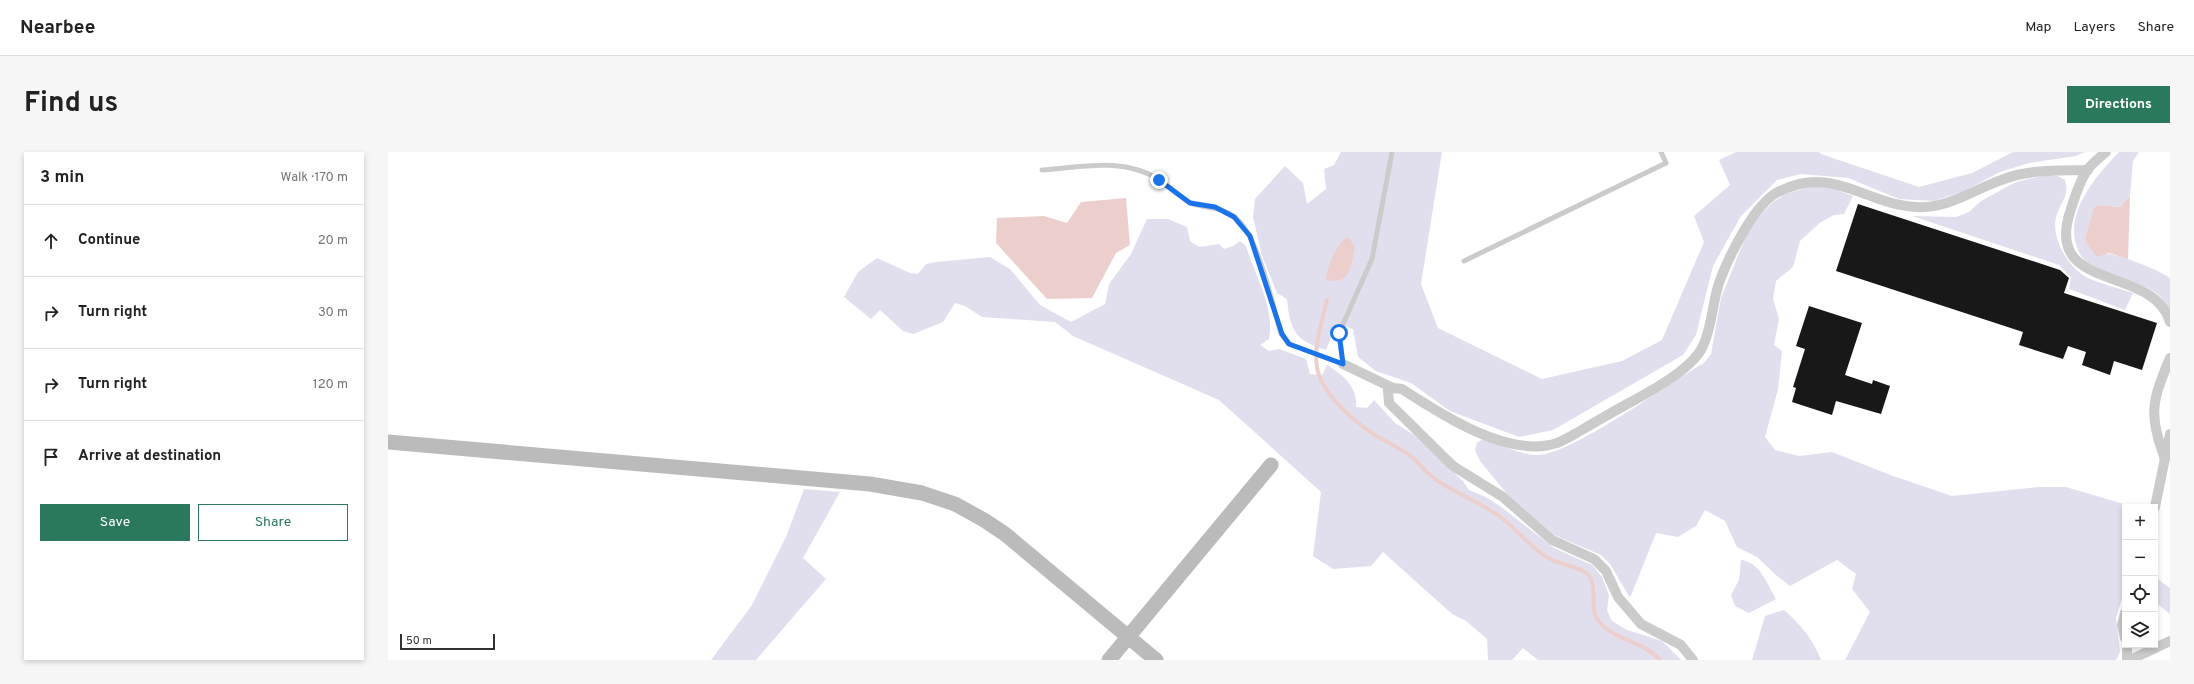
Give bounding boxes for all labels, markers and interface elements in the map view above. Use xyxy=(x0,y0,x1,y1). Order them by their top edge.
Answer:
text: Nearbee xyxy=(20,16,95,40)
text: Map xyxy=(2025,19,2051,36)
text: Layers xyxy=(2073,19,2115,36)
text: Share xyxy=(2137,19,2174,36)
text: Find us xyxy=(24,86,118,122)
button: Directions xyxy=(2067,86,2170,123)
text: 3 min xyxy=(40,167,84,189)
text: Walk · 170 m xyxy=(281,170,348,186)
route end xyxy=(1150,171,1168,189)
icon: ahead xyxy=(40,230,62,252)
text: Continue xyxy=(78,231,140,250)
text: 20 m xyxy=(318,233,348,249)
icon: right xyxy=(40,302,62,324)
text: Turn right xyxy=(78,303,147,322)
text: 30 m xyxy=(318,305,348,321)
route start xyxy=(1330,324,1348,342)
icon: right xyxy=(40,374,62,396)
text: Turn right xyxy=(78,375,147,394)
text: 120 m xyxy=(313,377,348,393)
icon: arrive xyxy=(40,446,62,468)
text: Arrive at destination xyxy=(78,447,221,466)
button: Save xyxy=(40,504,190,541)
button: Share xyxy=(198,504,348,541)
map controls xyxy=(2122,504,2158,648)
button: + xyxy=(2122,504,2158,540)
button: − xyxy=(2122,540,2158,576)
button: locate xyxy=(2122,576,2158,612)
button: layers xyxy=(2122,612,2158,648)
scale bar xyxy=(400,632,495,651)
text: 50 m xyxy=(406,634,432,648)

